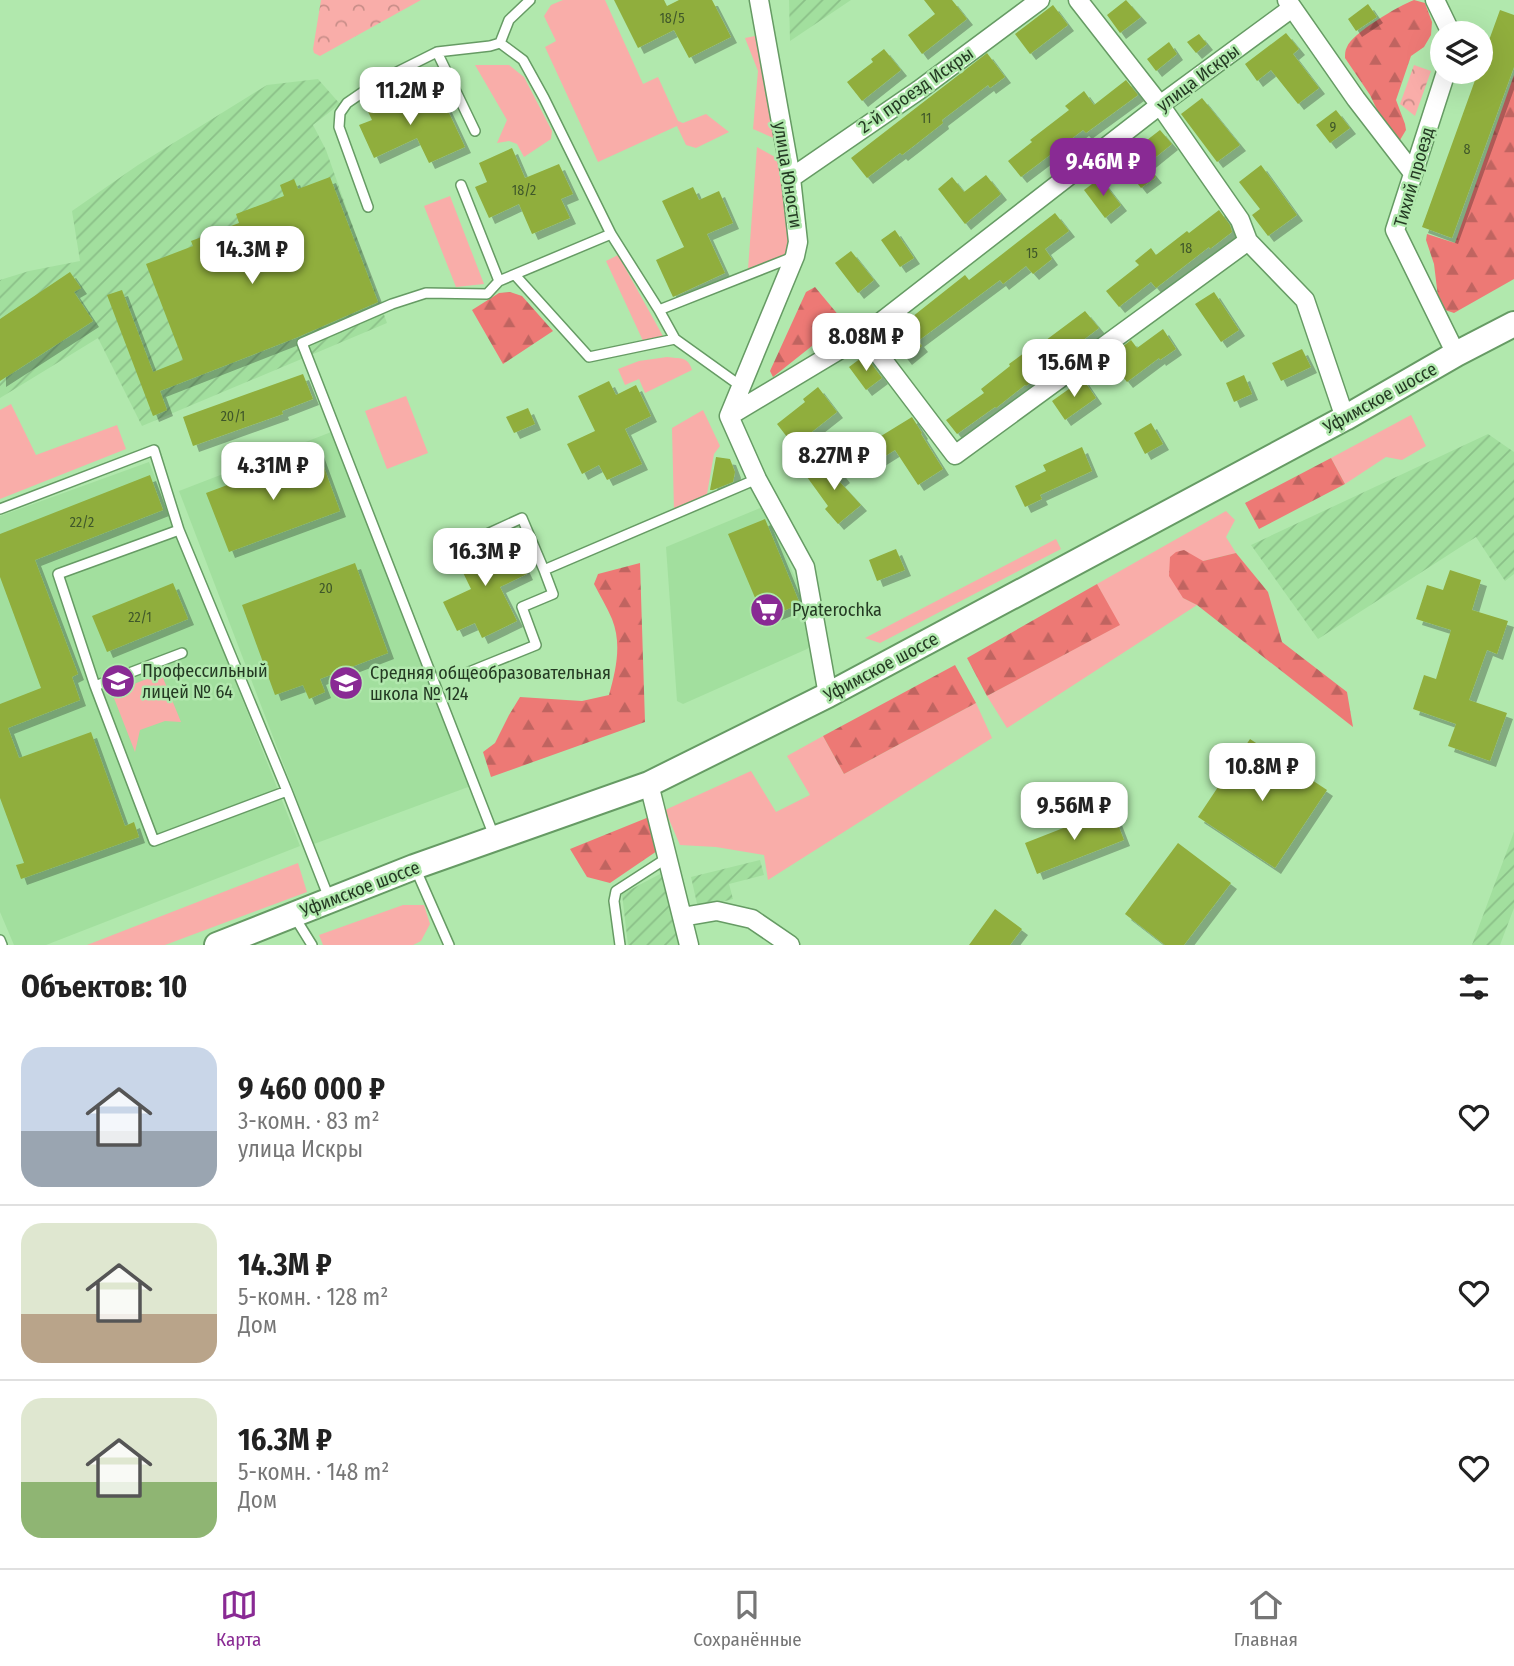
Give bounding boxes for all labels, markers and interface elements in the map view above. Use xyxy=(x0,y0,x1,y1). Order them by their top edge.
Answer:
house number: 18/5 xyxy=(659,10,685,27)
map controls xyxy=(1430,21,1493,84)
button: layers xyxy=(1430,21,1493,84)
street label: улица Искры xyxy=(1152,40,1244,116)
street label: 2-й проезд Искры xyxy=(854,42,978,138)
pin: 11.2M ₽ xyxy=(345,68,475,127)
text: 11.2M ₽ xyxy=(376,76,444,104)
house number: 11 xyxy=(921,110,931,127)
house number: 9 xyxy=(1330,119,1337,136)
street label: улица Юности xyxy=(769,120,807,230)
street label: Тихий проезд xyxy=(1389,125,1439,229)
pin: 9.46M ₽ xyxy=(1038,138,1168,198)
house number: 8 xyxy=(1464,141,1471,158)
text: 9.46M ₽ xyxy=(1066,147,1140,175)
house number: 18/2 xyxy=(512,182,536,199)
pin: 14.3M ₽ xyxy=(187,226,317,286)
text: 14.3M ₽ xyxy=(216,235,288,263)
house number: 18 xyxy=(1180,240,1192,257)
house number: 15 xyxy=(1026,245,1038,262)
pin: 8.08M ₽ xyxy=(801,314,931,373)
text: 8.08M ₽ xyxy=(828,322,904,350)
pin: 15.6M ₽ xyxy=(1009,340,1139,399)
text: 15.6M ₽ xyxy=(1038,348,1110,376)
street label: Уфимское шоссе xyxy=(1319,358,1441,439)
house number: 20/1 xyxy=(221,408,245,425)
pin: 8.27M ₽ xyxy=(769,433,899,492)
text: 8.27M ₽ xyxy=(798,441,870,469)
pin: 4.31M ₽ xyxy=(208,442,338,502)
text: 4.31M ₽ xyxy=(237,451,309,479)
house number: 22/2 xyxy=(70,514,94,531)
pin: 16.3M ₽ xyxy=(420,528,550,588)
text: 16.3M ₽ xyxy=(449,537,521,565)
house number: 20 xyxy=(319,580,333,597)
supermarket icon: Pyaterochka xyxy=(748,591,786,629)
place label: Pyaterochka xyxy=(792,599,882,621)
house number: 22/1 xyxy=(128,609,152,626)
street label: Уфимское шоссе xyxy=(819,628,942,707)
place label: Профессильный лицей № 64 xyxy=(142,660,268,703)
school or university icon: Профессильный лицей № 64 xyxy=(99,662,137,700)
place label: Средняя общеобразовательная школа № 124 xyxy=(370,662,611,705)
school or university icon: Средняя общеобразовательная школа № 124 xyxy=(327,664,365,702)
pin: 10.8M ₽ xyxy=(1197,744,1327,803)
text: 10.8M ₽ xyxy=(1225,752,1299,780)
pin: 9.56M ₽ xyxy=(1009,782,1139,842)
text: 9.56M ₽ xyxy=(1037,791,1111,819)
street label: Уфимское шоссе xyxy=(296,856,423,922)
icon: filters xyxy=(1455,968,1493,1006)
text: Объектов: 10 xyxy=(21,969,188,1005)
text: 9 460 000 ₽ xyxy=(238,1071,385,1107)
icon: home xyxy=(77,1075,161,1159)
icon: heart xyxy=(1455,1098,1493,1136)
text: 3-комн. · 83 m² xyxy=(238,1107,380,1135)
text: улица Искры xyxy=(238,1135,363,1163)
text: 14.3M ₽ xyxy=(238,1247,332,1283)
icon: home xyxy=(77,1251,161,1335)
icon: heart xyxy=(1455,1274,1493,1312)
text: 5-комн. · 128 m² xyxy=(238,1283,388,1311)
text: Дом xyxy=(238,1311,277,1339)
text: 16.3M ₽ xyxy=(238,1422,332,1458)
icon: home xyxy=(77,1426,161,1510)
icon: heart xyxy=(1455,1449,1493,1487)
text: 5-комн. · 148 m² xyxy=(238,1458,389,1486)
text: Дом xyxy=(238,1486,277,1514)
tab: Карта xyxy=(216,1586,261,1651)
tab: Сохранённые xyxy=(693,1586,802,1651)
tab: Главная xyxy=(1234,1586,1298,1651)

